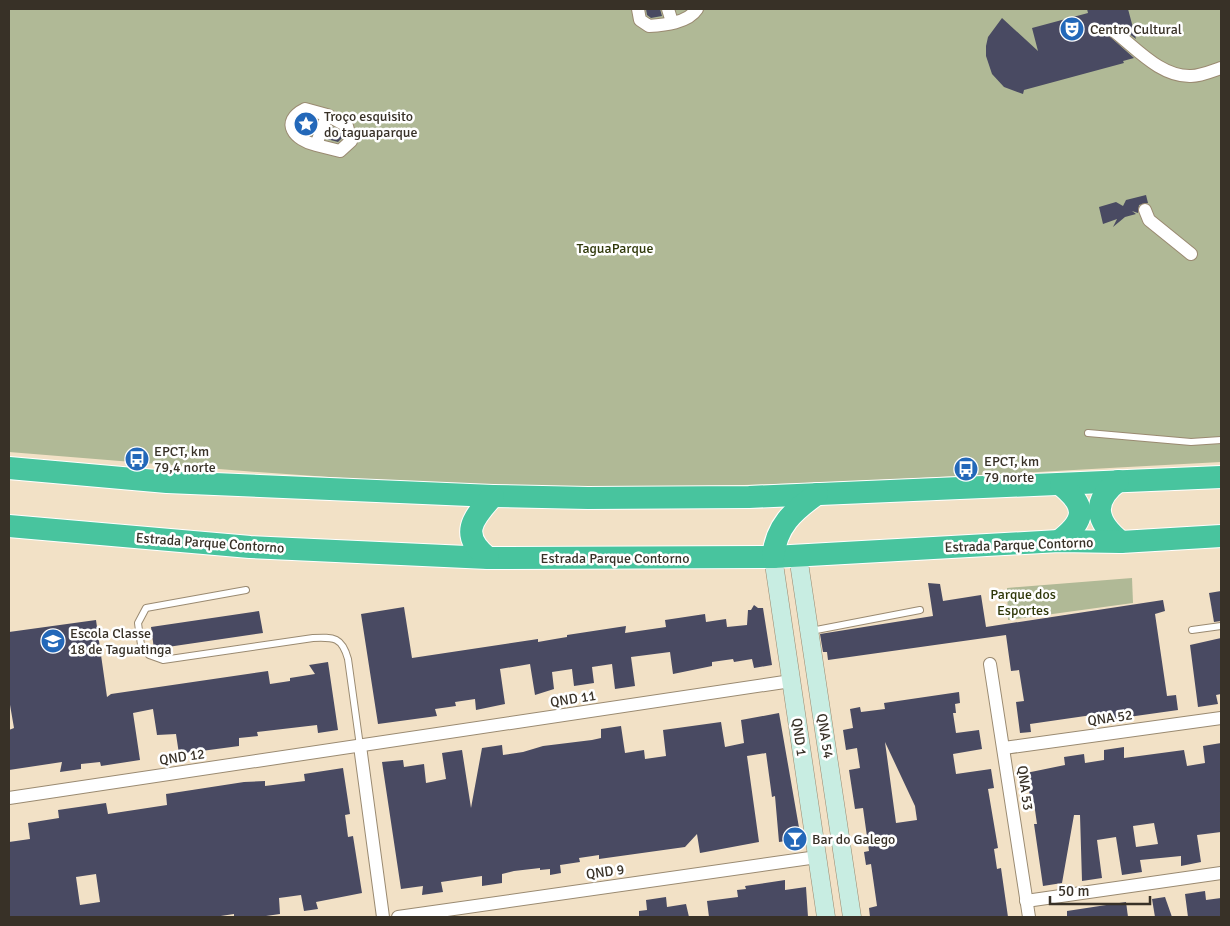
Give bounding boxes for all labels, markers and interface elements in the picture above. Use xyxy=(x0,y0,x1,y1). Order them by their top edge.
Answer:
theatre icon: Centro Cultural xyxy=(1059,16,1085,42)
place label: Centro Cultural xyxy=(1090,21,1182,38)
place label: Troço esquisito do taguaparque xyxy=(324,108,417,141)
place icon: Troço esquisito do taguaparque xyxy=(293,111,319,137)
park label: TaguaParque xyxy=(577,240,653,257)
place label: EPCT, km 79,4 norte xyxy=(154,443,216,476)
bus stop icon: EPCT, km 79,4 norte xyxy=(124,446,150,472)
place label: EPCT, km 79 norte xyxy=(984,453,1039,486)
bus stop icon: EPCT, km 79 norte xyxy=(953,456,979,482)
street label: Estrada Parque Contorno xyxy=(135,529,285,557)
street label: Estrada Parque Contorno xyxy=(944,534,1094,556)
street label: Estrada Parque Contorno xyxy=(541,550,689,567)
park label: Parque dos Esportes xyxy=(990,586,1056,619)
place label: Escola Classe 18 de Taguatinga xyxy=(70,625,172,658)
school or university icon: Escola Classe 18 de Taguatinga xyxy=(40,628,66,654)
street label: QND 11 xyxy=(549,687,597,711)
street label: QNA 52 xyxy=(1086,706,1134,730)
street label: QNA 54 xyxy=(813,712,837,760)
street label: QND 1 xyxy=(788,717,810,757)
street label: QND 12 xyxy=(158,745,206,769)
street label: QNA 53 xyxy=(1013,764,1037,812)
bar icon: Bar do Galego xyxy=(782,826,808,852)
place label: Bar do Galego xyxy=(812,831,895,848)
street label: QND 9 xyxy=(585,861,625,883)
scale bar xyxy=(1050,874,1150,906)
text: 50 m xyxy=(1058,882,1089,900)

